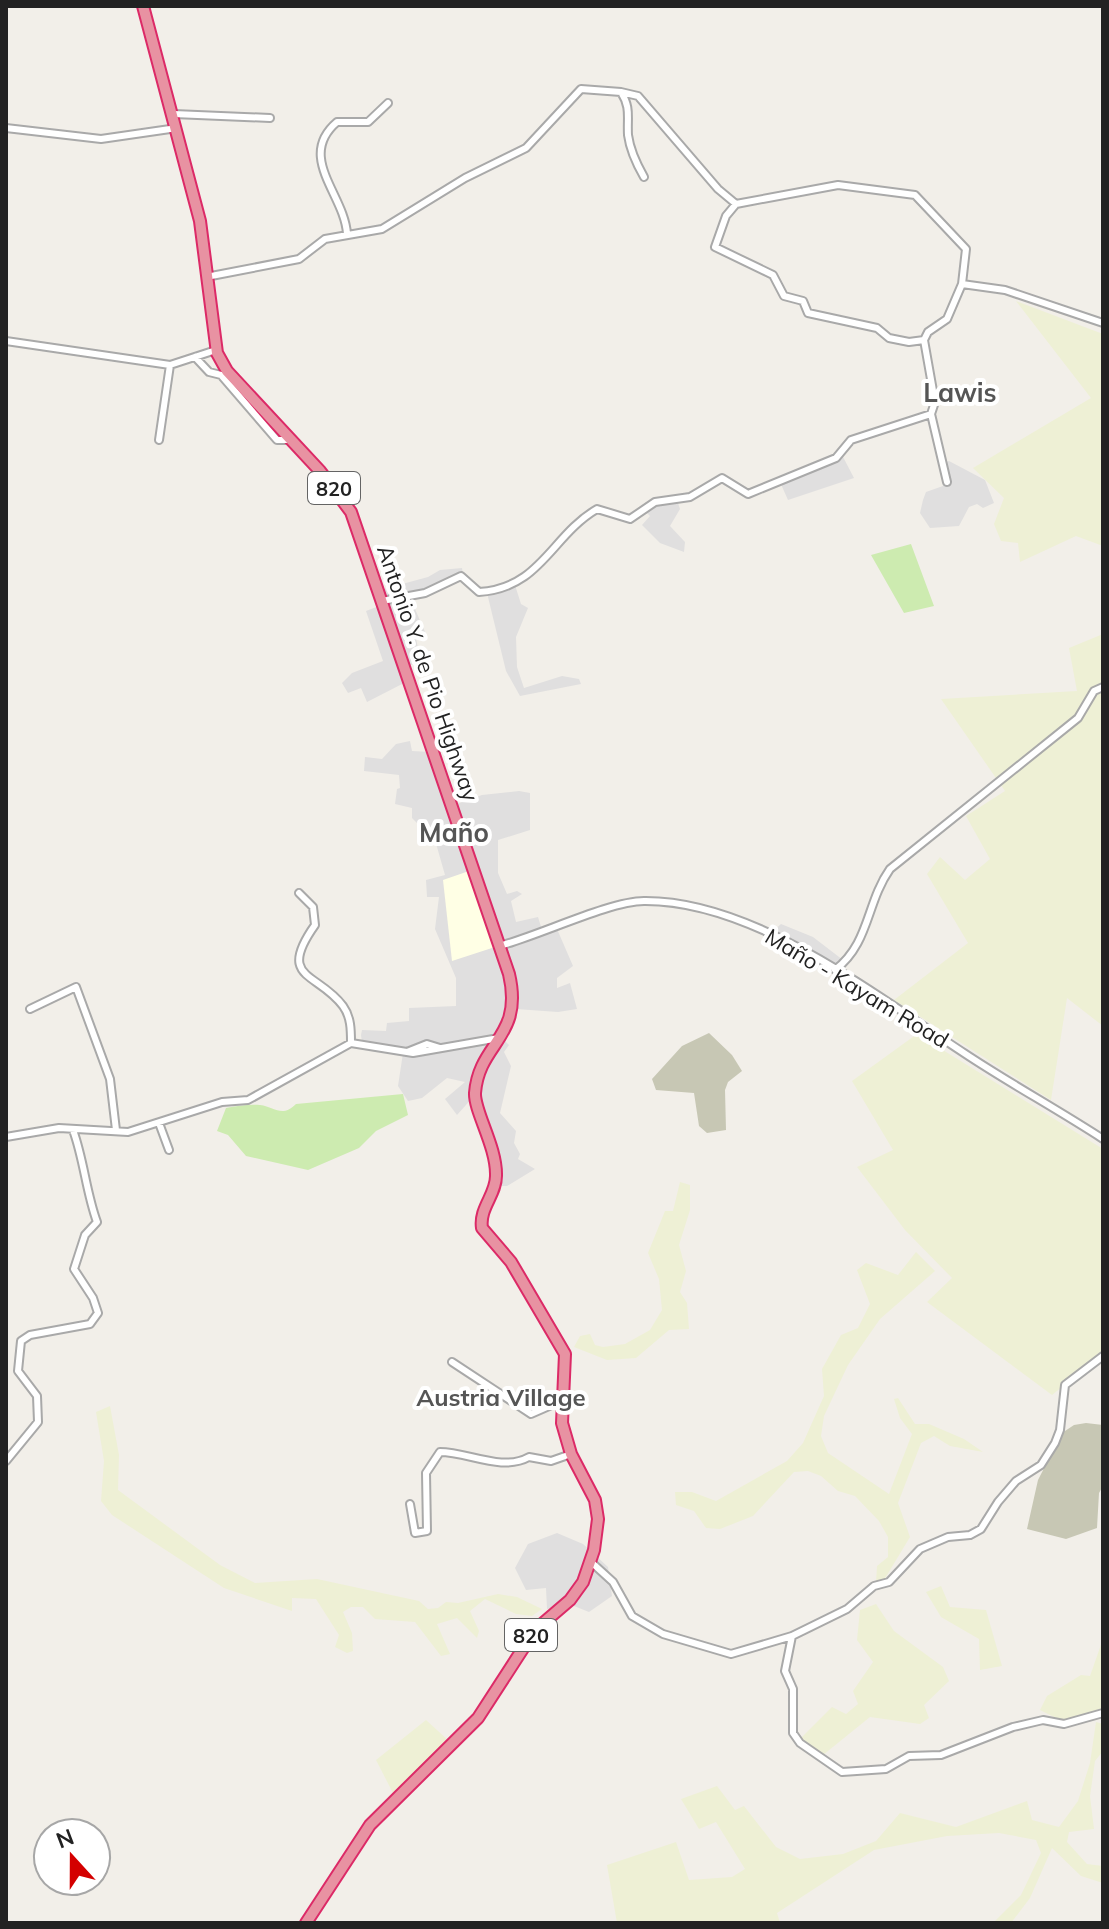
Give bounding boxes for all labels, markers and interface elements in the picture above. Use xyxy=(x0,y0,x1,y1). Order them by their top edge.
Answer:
district label: Lawis xyxy=(923,376,997,409)
road number: 820 xyxy=(308,472,360,504)
street label: Antonio Y. de Pio Highway xyxy=(371,541,485,805)
district label: Maño xyxy=(419,816,489,849)
street label: Maño - Kayam Road xyxy=(760,922,954,1054)
district label: Austria Village xyxy=(416,1382,586,1412)
road number: 820 xyxy=(505,1619,557,1651)
north arrow xyxy=(32,1817,112,1897)
text: N xyxy=(52,1822,78,1854)

